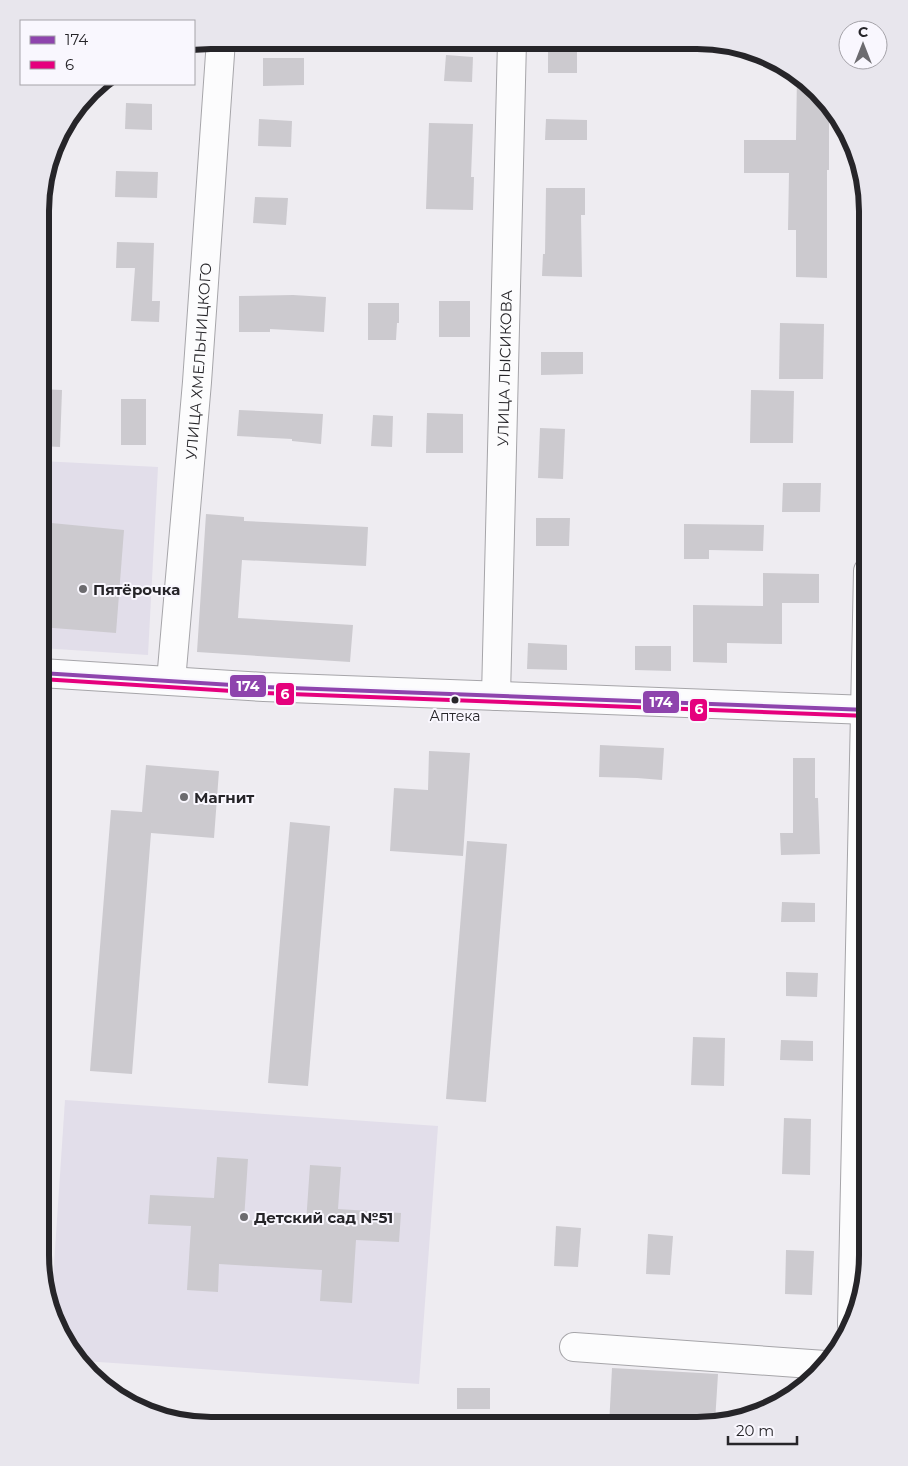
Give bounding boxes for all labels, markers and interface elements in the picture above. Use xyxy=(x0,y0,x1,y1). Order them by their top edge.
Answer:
legend xyxy=(20,20,195,85)
north arrow xyxy=(838,20,888,70)
text: С xyxy=(858,23,868,41)
text: 174 xyxy=(65,30,88,49)
text: 6 xyxy=(65,55,74,74)
street label: УЛИЦА ХМЕЛЬНИЦКОГО xyxy=(181,262,215,461)
street label: УЛИЦА ЛЫСИКОВА xyxy=(493,290,515,447)
place label: Пятёрочка xyxy=(93,580,180,599)
marker: Пятёрочка xyxy=(77,583,89,595)
line badge: 174 xyxy=(229,674,267,698)
text: 174 xyxy=(237,677,260,695)
line badge: 6 xyxy=(275,682,295,706)
text: 6 xyxy=(281,685,290,703)
line badge: 174 xyxy=(642,690,680,714)
text: 174 xyxy=(650,693,673,711)
marker: Аптека xyxy=(450,695,460,705)
line badge: 6 xyxy=(689,698,708,722)
text: 6 xyxy=(695,700,704,718)
place label: Аптека xyxy=(430,707,480,725)
place label: Магнит xyxy=(194,788,254,807)
marker: Магнит xyxy=(178,791,190,803)
place label: Детский сад №51 xyxy=(254,1208,393,1227)
marker: Детский сад №51 xyxy=(238,1211,250,1223)
scale bar xyxy=(728,1414,797,1446)
text: 20 m xyxy=(736,1421,774,1440)

